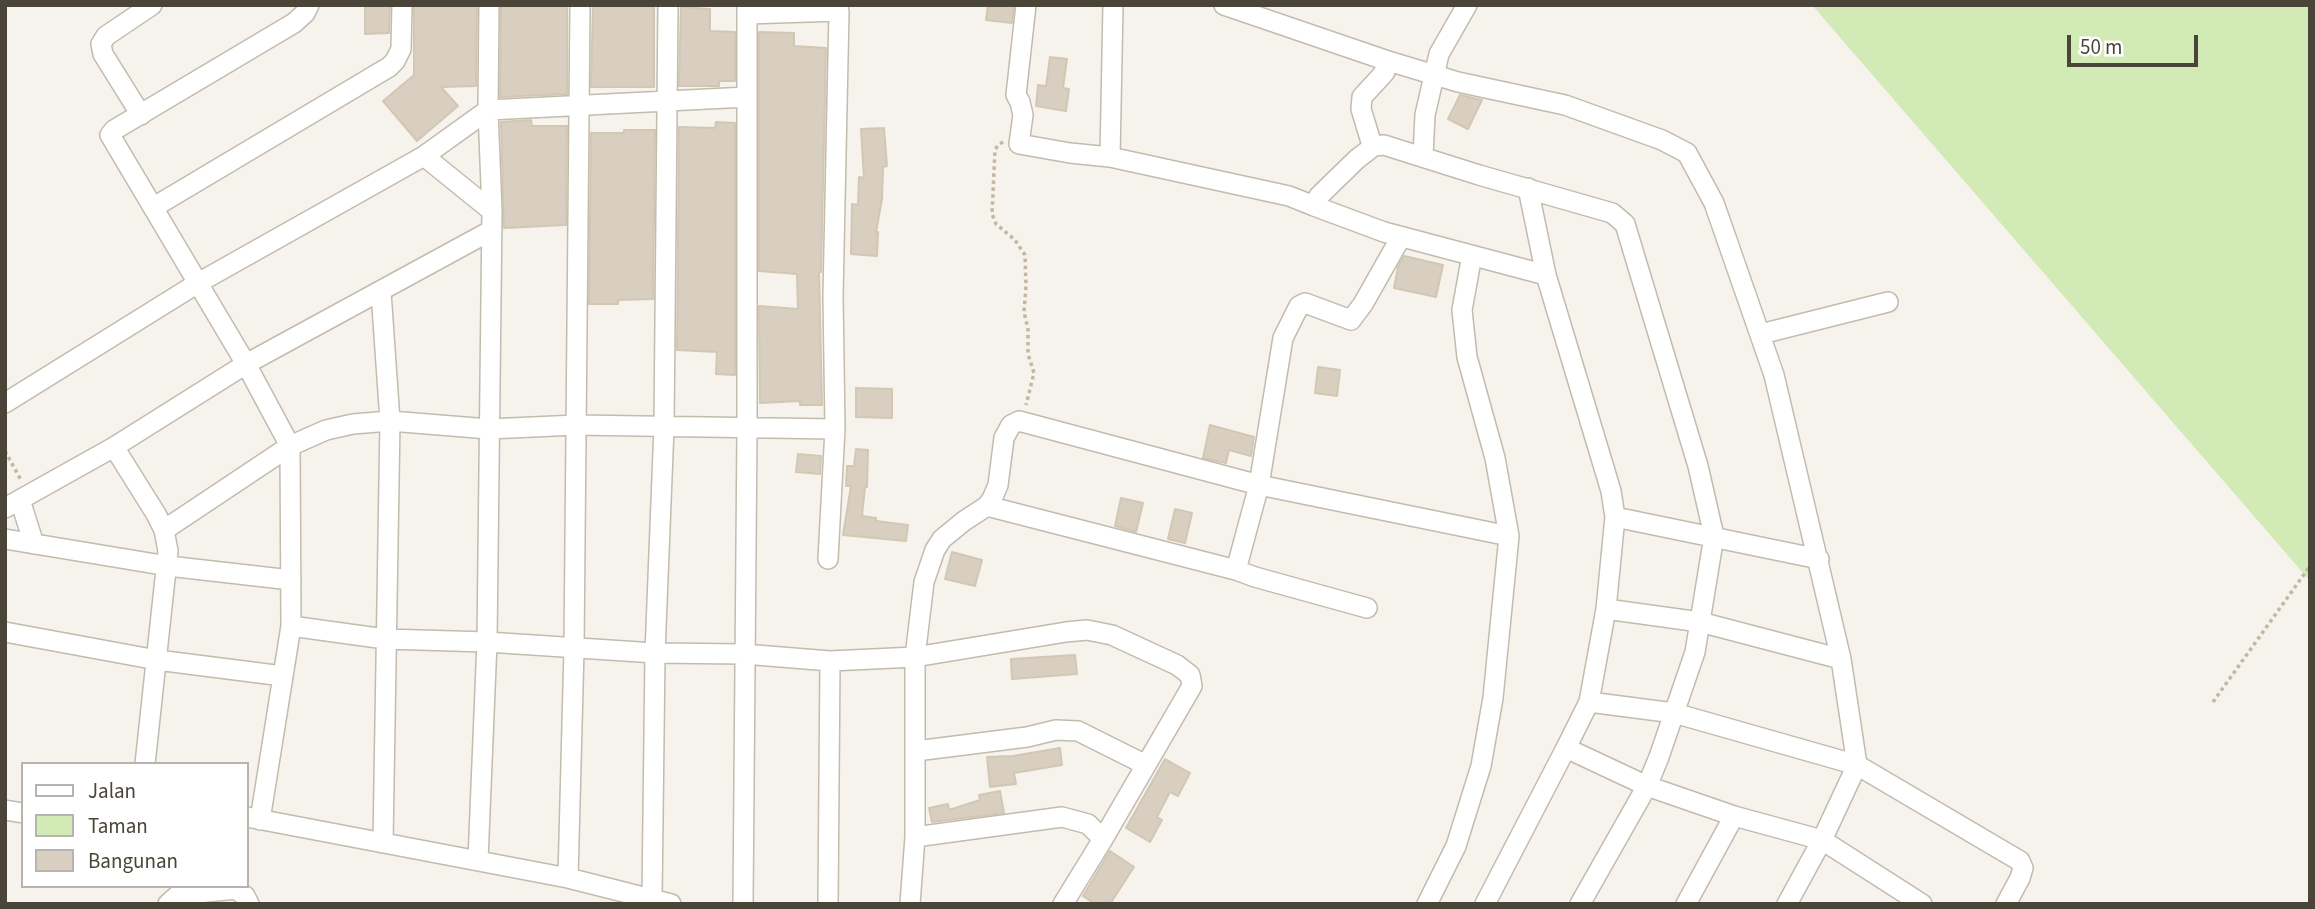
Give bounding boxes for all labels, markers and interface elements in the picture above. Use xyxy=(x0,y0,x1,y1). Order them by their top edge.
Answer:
scale bar xyxy=(2070,21,2201,65)
text: 50 m xyxy=(2080,32,2122,62)
legend xyxy=(21,762,248,888)
text: Jalan xyxy=(88,776,136,806)
text: Taman xyxy=(88,811,148,841)
text: Bangunan xyxy=(88,846,178,876)

